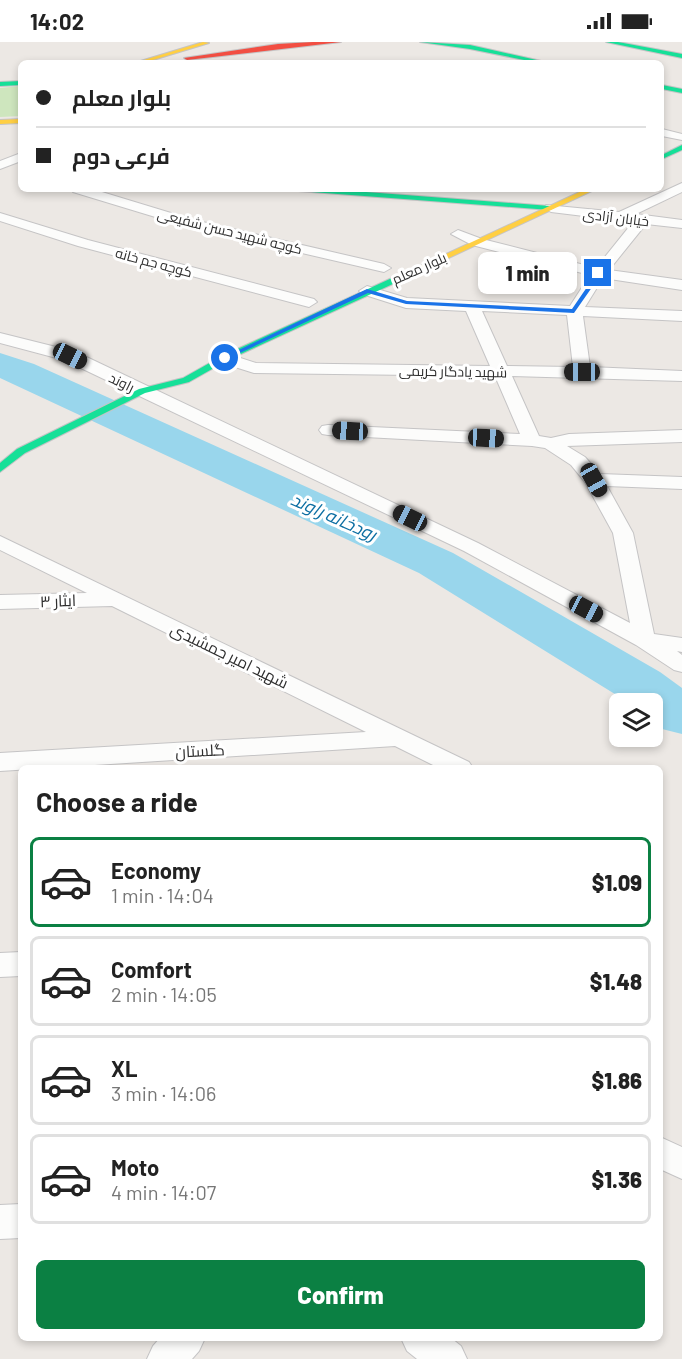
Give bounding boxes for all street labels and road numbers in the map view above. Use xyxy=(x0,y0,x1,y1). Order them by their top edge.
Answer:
street label: کوچه شهید حسن شفیعی xyxy=(155,205,304,259)
street label: خیابان آزادی xyxy=(582,205,650,229)
street label: کوچه جم خانه xyxy=(113,244,194,282)
street label: بلوار معلم xyxy=(389,248,450,289)
street label: شهید یادگار کریمی xyxy=(399,362,507,380)
street label: راوند xyxy=(106,369,138,395)
street label: ایثار ۳ xyxy=(40,590,76,611)
street label: شهید امیر جمشیدی xyxy=(167,618,292,694)
street label: گلستان xyxy=(175,739,225,763)

